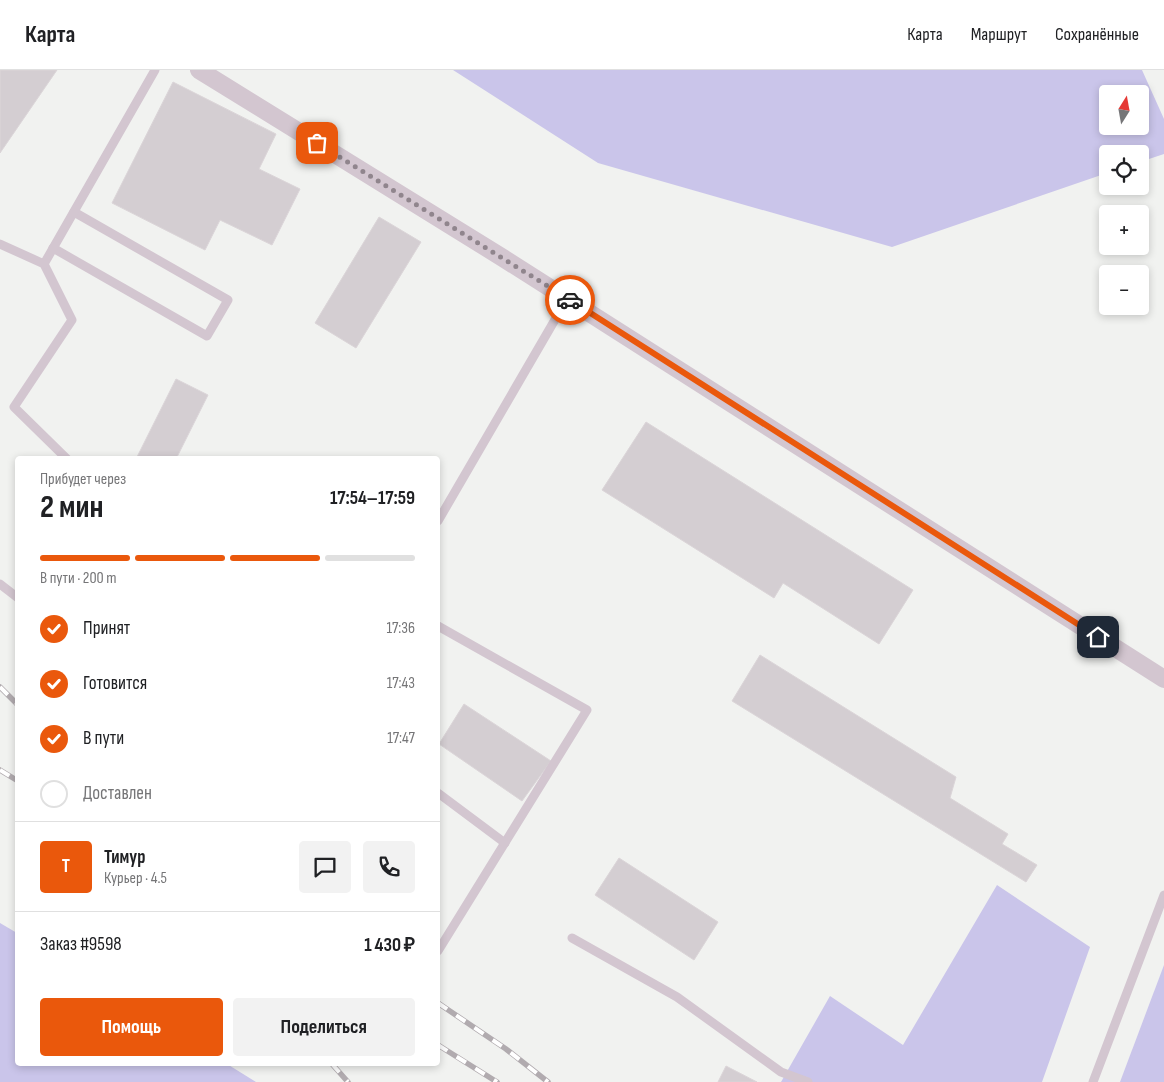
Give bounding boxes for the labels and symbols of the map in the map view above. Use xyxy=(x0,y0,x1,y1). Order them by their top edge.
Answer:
north arrow xyxy=(1099,85,1149,135)
pin xyxy=(296,122,338,164)
courier xyxy=(545,275,595,325)
pin xyxy=(1077,616,1119,658)

